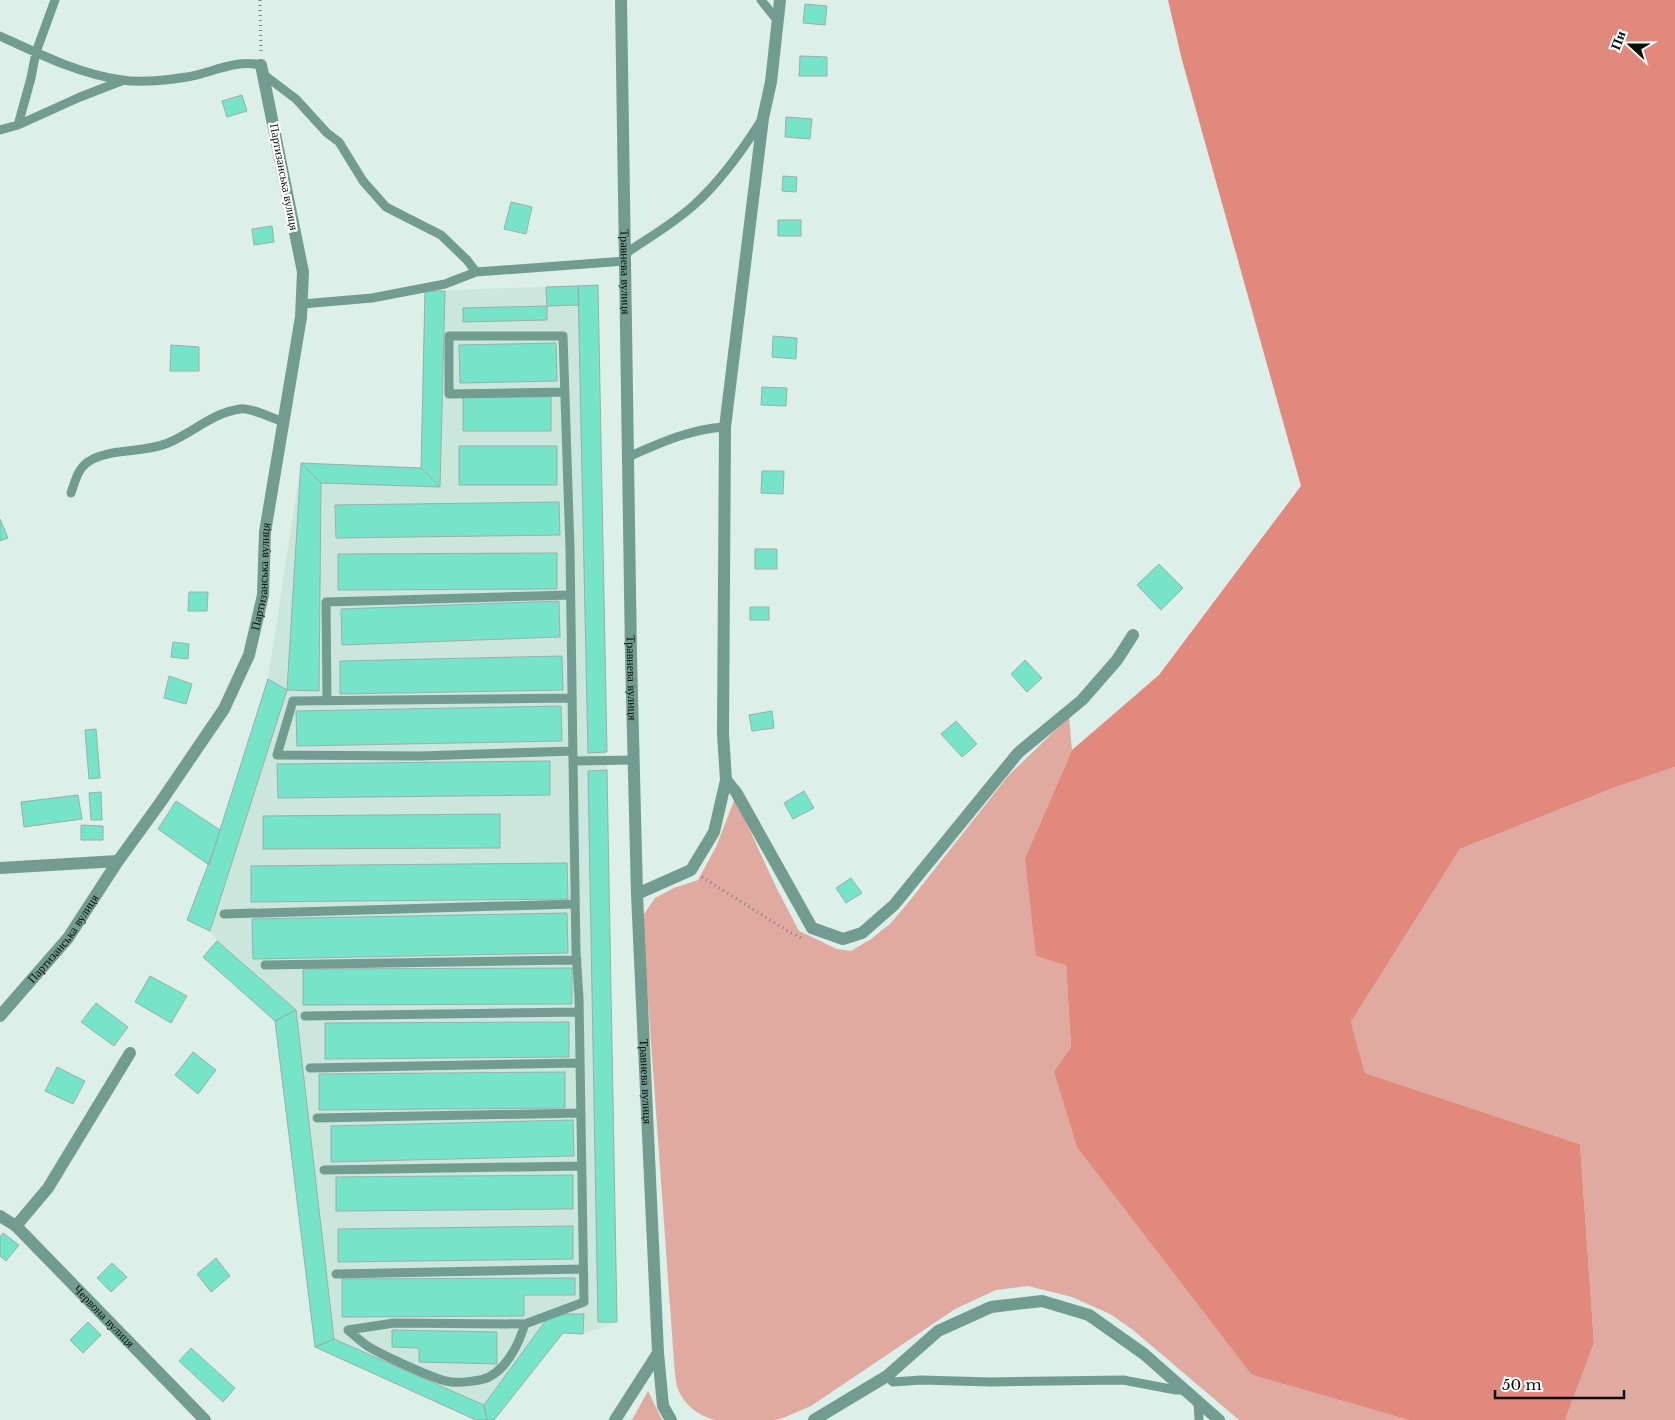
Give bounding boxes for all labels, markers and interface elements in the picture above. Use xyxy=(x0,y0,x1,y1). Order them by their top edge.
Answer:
north arrow xyxy=(1605,20,1655,70)
text: Пн xyxy=(1606,28,1630,52)
street label: Партизанська вулиця xyxy=(267,122,302,232)
street label: Травнева вулиця xyxy=(618,229,634,315)
street label: Партизанська вулиця xyxy=(247,521,274,632)
street label: Травнева вулиця xyxy=(624,635,641,721)
street label: Партизанська вулиця xyxy=(24,891,102,986)
street label: Травнева вулиця xyxy=(637,1039,656,1125)
street label: Червона вулиця xyxy=(71,1282,138,1351)
scale bar xyxy=(1495,1368,1624,1400)
text: 50 m xyxy=(1502,1375,1542,1394)

